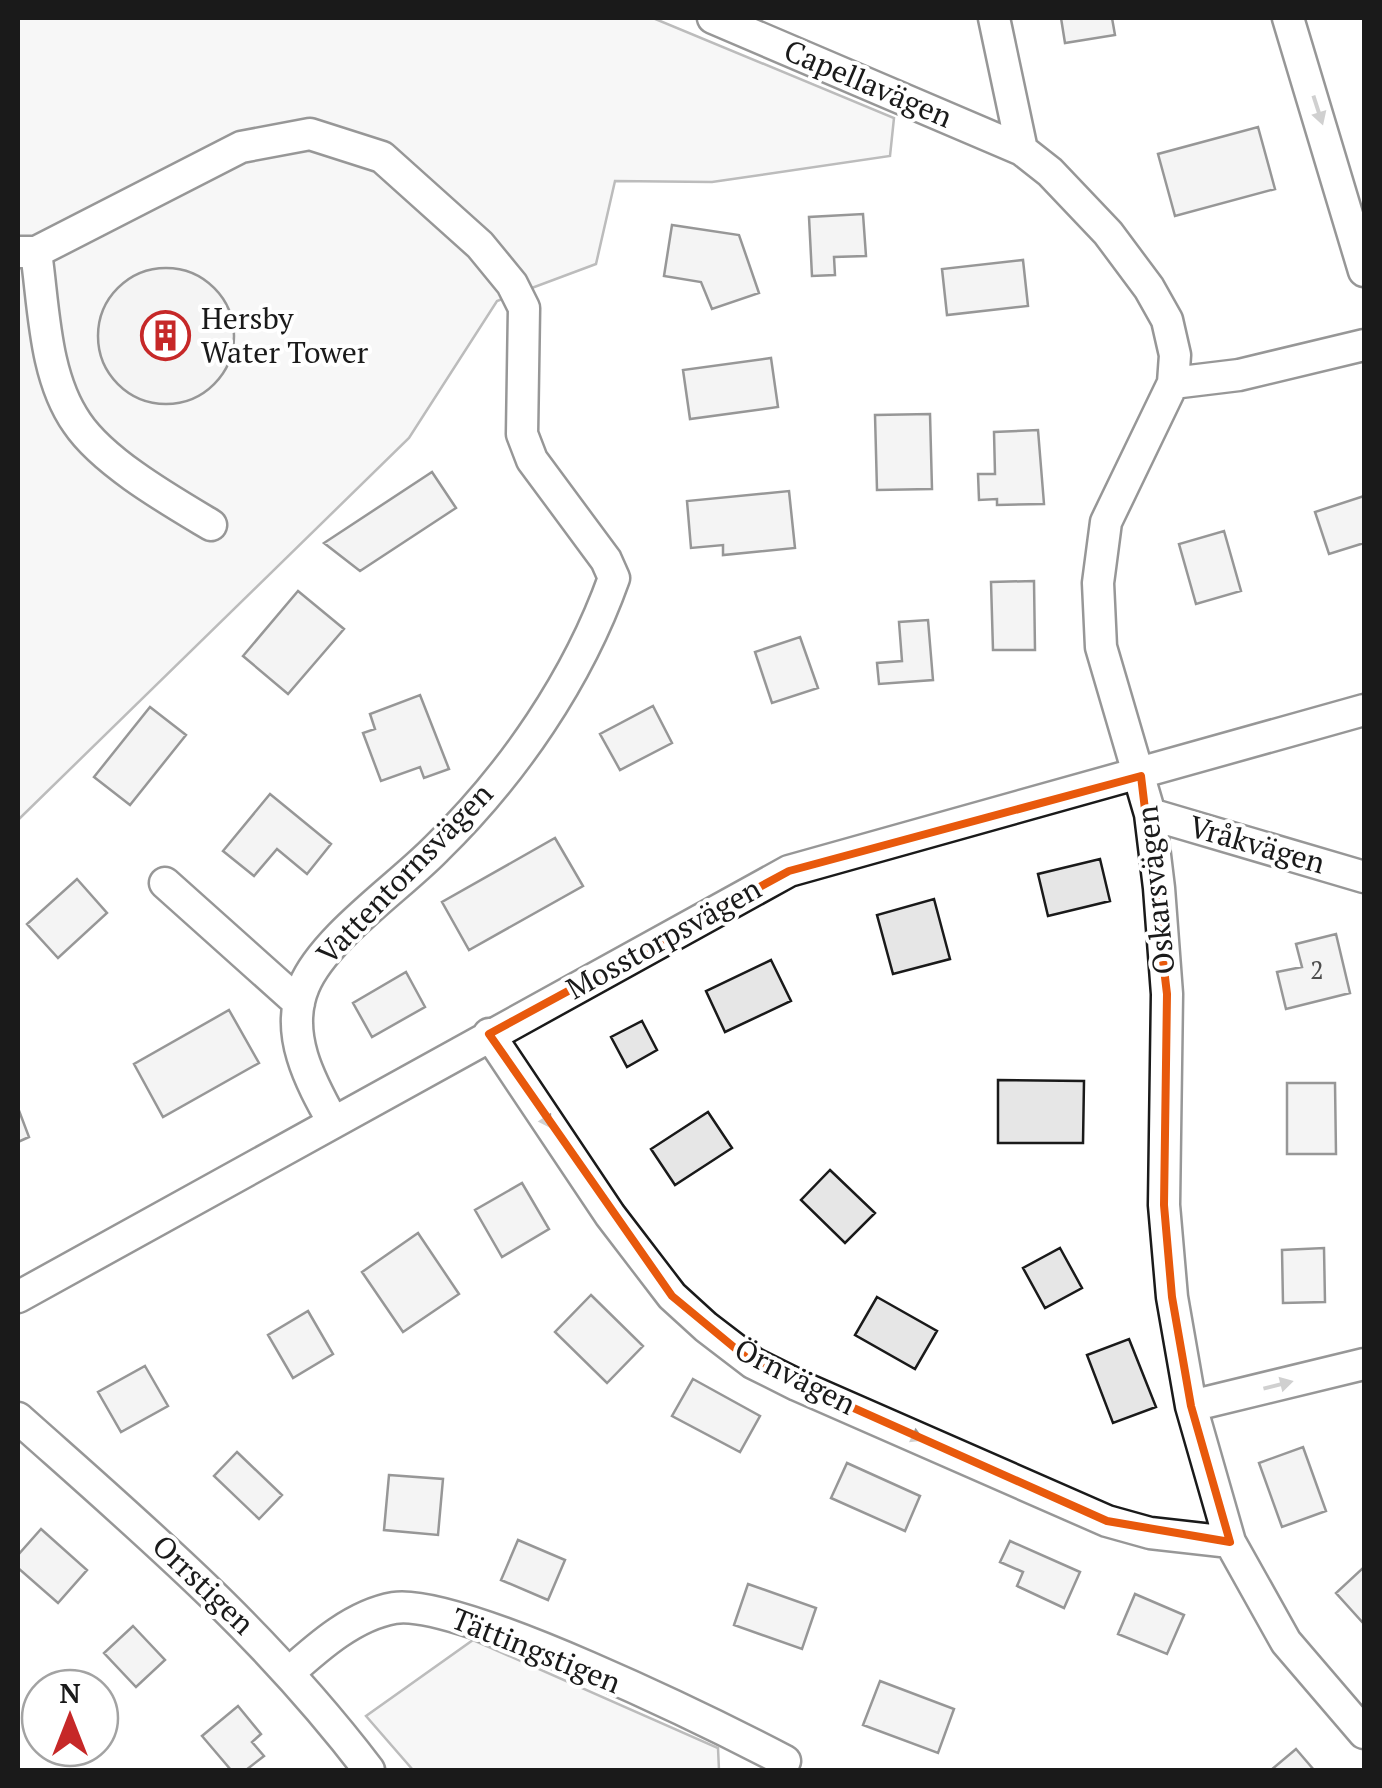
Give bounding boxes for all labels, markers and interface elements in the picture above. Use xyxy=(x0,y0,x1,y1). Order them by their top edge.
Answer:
street label: Capellavägen xyxy=(778,30,959,136)
one-way arrow xyxy=(1311,96,1326,126)
place label: Hersby Water Tower xyxy=(201,298,369,372)
building icon: Hersby Water Tower xyxy=(140,310,192,362)
street label: Vattentornsvägen xyxy=(307,774,501,973)
street label: Oskarsvägen xyxy=(1126,804,1184,976)
street label: Vråkvägen xyxy=(1185,806,1330,883)
street label: Mosstorpsvägen xyxy=(559,868,768,1008)
house number: 2 xyxy=(1310,953,1324,986)
one-way arrow xyxy=(533,1102,551,1129)
street label: Örnvägen xyxy=(728,1329,863,1424)
one-way arrow xyxy=(1263,1377,1294,1392)
one-way arrow xyxy=(896,1425,925,1442)
street label: Orrstigen xyxy=(144,1526,263,1643)
street label: Tättingstigen xyxy=(446,1598,627,1702)
north arrow xyxy=(20,1668,120,1768)
text: N xyxy=(59,1674,81,1711)

